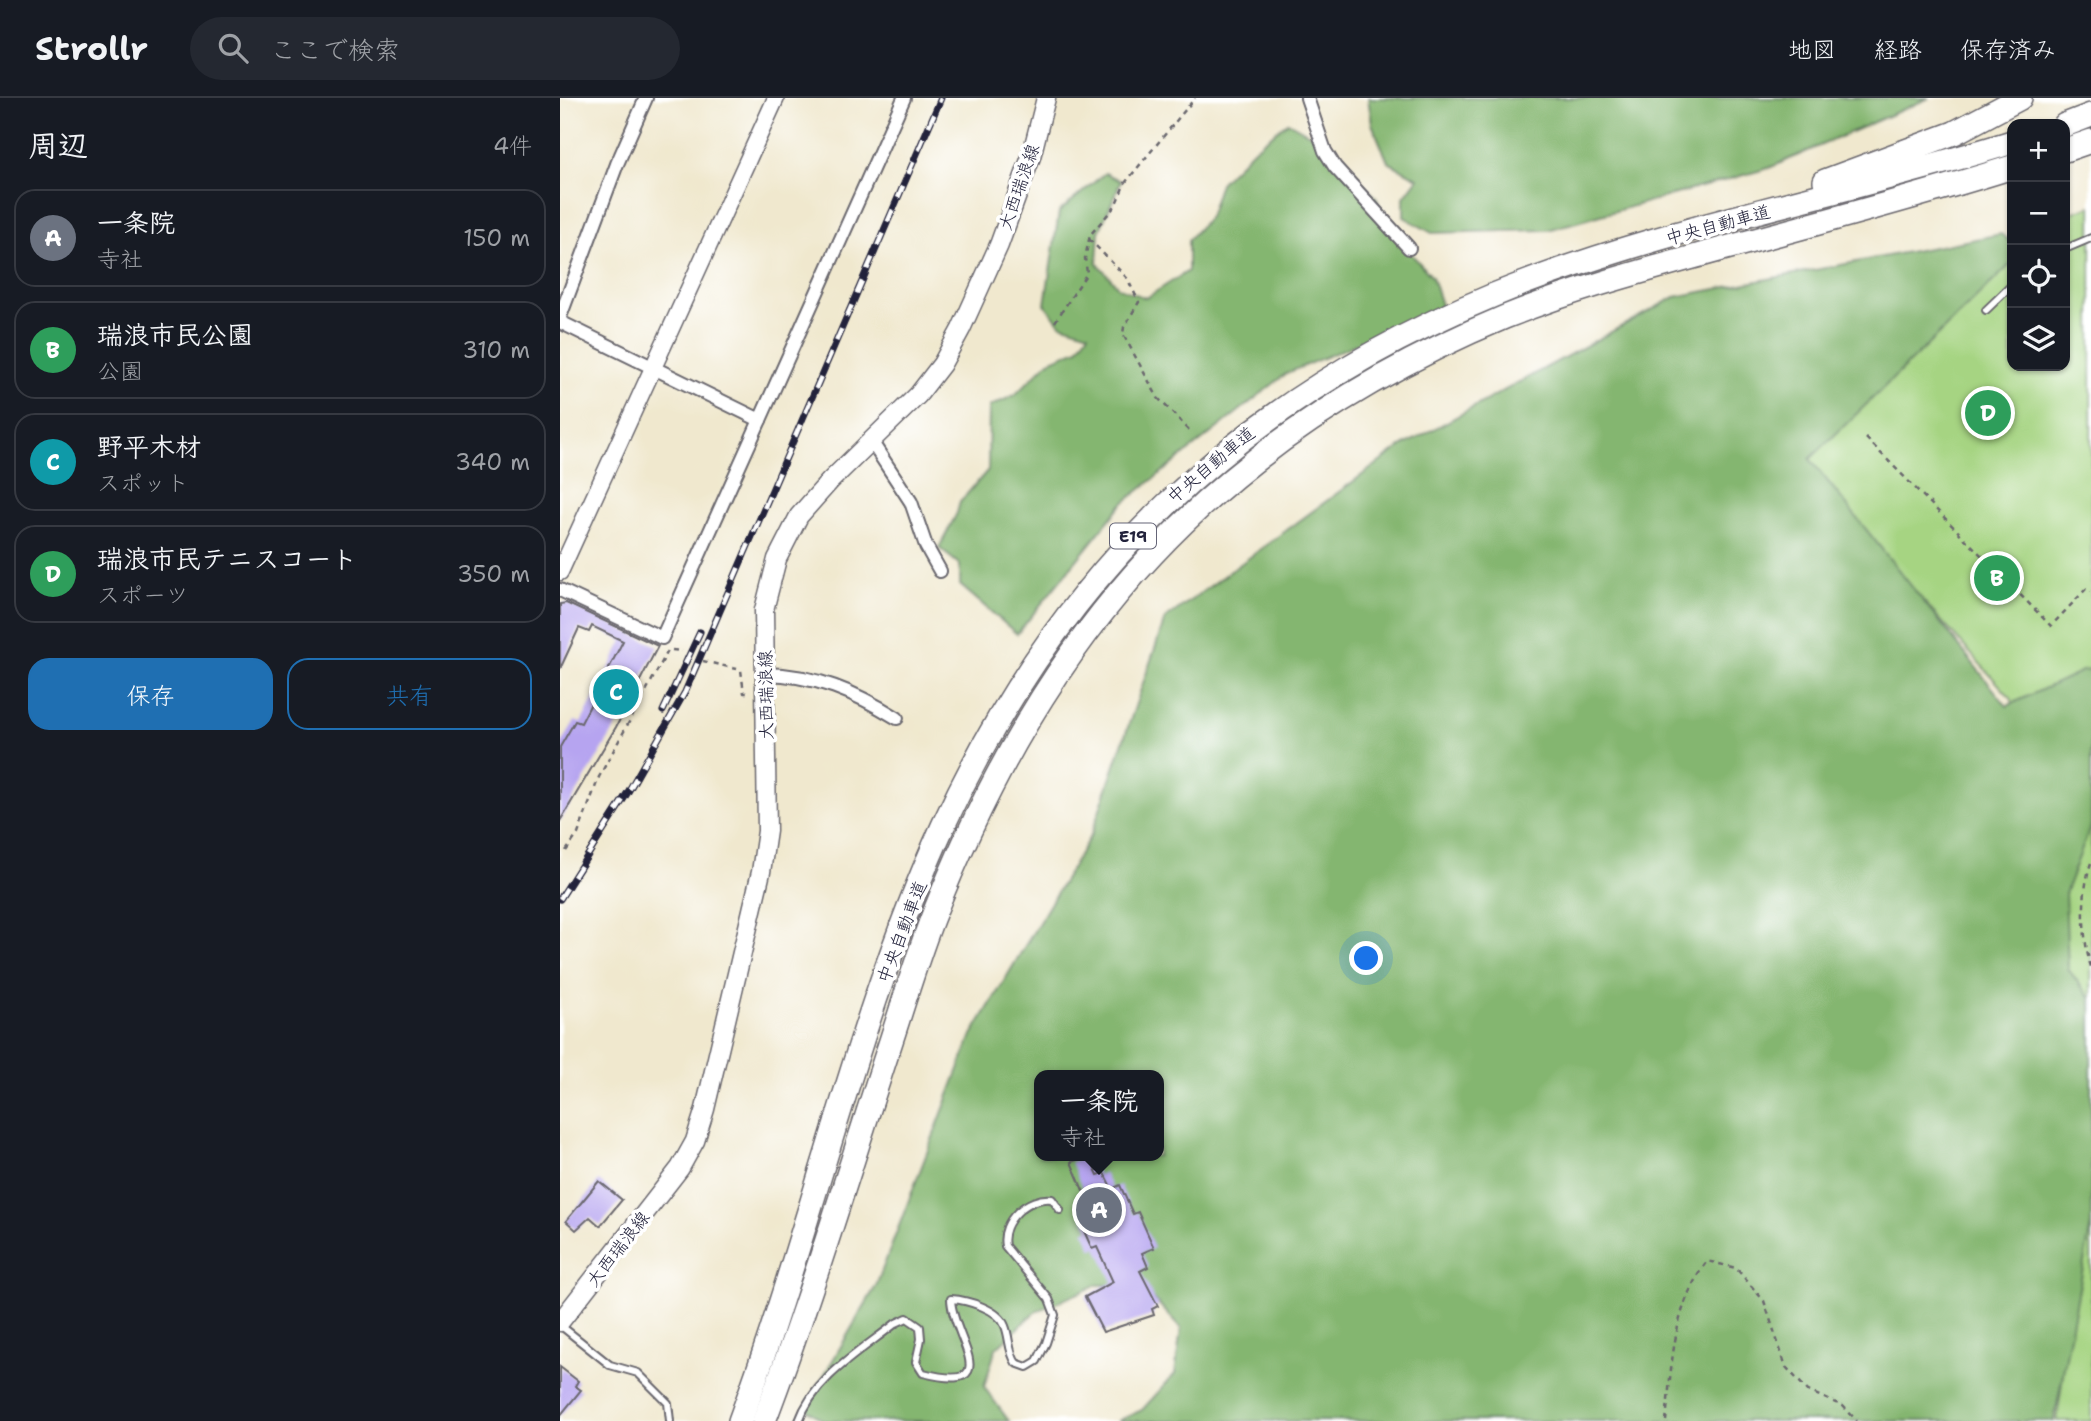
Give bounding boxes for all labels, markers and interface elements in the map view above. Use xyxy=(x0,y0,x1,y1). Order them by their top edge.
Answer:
search box xyxy=(190,17,680,80)
text: Strollr xyxy=(35,26,148,71)
icon: search xyxy=(214,29,252,67)
text: ここで検索 xyxy=(270,32,400,67)
text: 地図 xyxy=(1788,34,1836,66)
text: 経路 xyxy=(1874,34,1922,66)
text: 保存済み xyxy=(1960,34,2056,66)
map controls xyxy=(2007,119,2070,371)
button: + xyxy=(2007,119,2070,182)
text: 周辺 xyxy=(28,125,88,166)
text: 4件 xyxy=(493,131,532,161)
street label: 大西瑞浪線 xyxy=(993,141,1045,233)
button: − xyxy=(2007,182,2070,245)
street label: 中央自動車道 xyxy=(1663,199,1773,251)
text: 一条院 xyxy=(97,205,175,240)
text: A xyxy=(44,223,62,253)
text: 150 m xyxy=(463,223,530,253)
text: 寺社 xyxy=(97,244,143,274)
button: locate xyxy=(2007,245,2070,308)
button: layers xyxy=(2007,308,2070,371)
text: 瑞浪市民公園 xyxy=(97,317,253,352)
text: B xyxy=(46,335,60,365)
text: 310 m xyxy=(462,335,530,365)
text: 公園 xyxy=(97,356,143,386)
pin: D xyxy=(1965,387,2011,439)
street label: 中央自動車道 xyxy=(1162,421,1260,509)
text: 野平木材 xyxy=(97,429,201,464)
text: C xyxy=(46,447,60,477)
text: 340 m xyxy=(455,447,530,477)
text: スポット xyxy=(97,468,189,498)
road number: E19 xyxy=(1110,524,1156,548)
text: 瑞浪市民テニスコート xyxy=(97,541,358,576)
pin: B xyxy=(1974,552,2020,604)
text: D xyxy=(45,559,61,589)
text: 350 m xyxy=(457,559,530,589)
text: スポーツ xyxy=(97,580,189,610)
street label: 大西瑞浪線 xyxy=(753,650,779,740)
button: 保存 xyxy=(28,658,273,730)
button: 共有 xyxy=(287,658,532,730)
pin: C xyxy=(593,666,639,718)
street label: 中央自動車道 xyxy=(871,877,933,987)
your location xyxy=(1349,941,1383,975)
popup xyxy=(1034,1070,1164,1161)
text: 一条院 xyxy=(1060,1083,1138,1118)
text: 寺社 xyxy=(1060,1122,1106,1152)
pin: A xyxy=(1076,1184,1122,1236)
street label: 大西瑞浪線 xyxy=(581,1206,655,1292)

